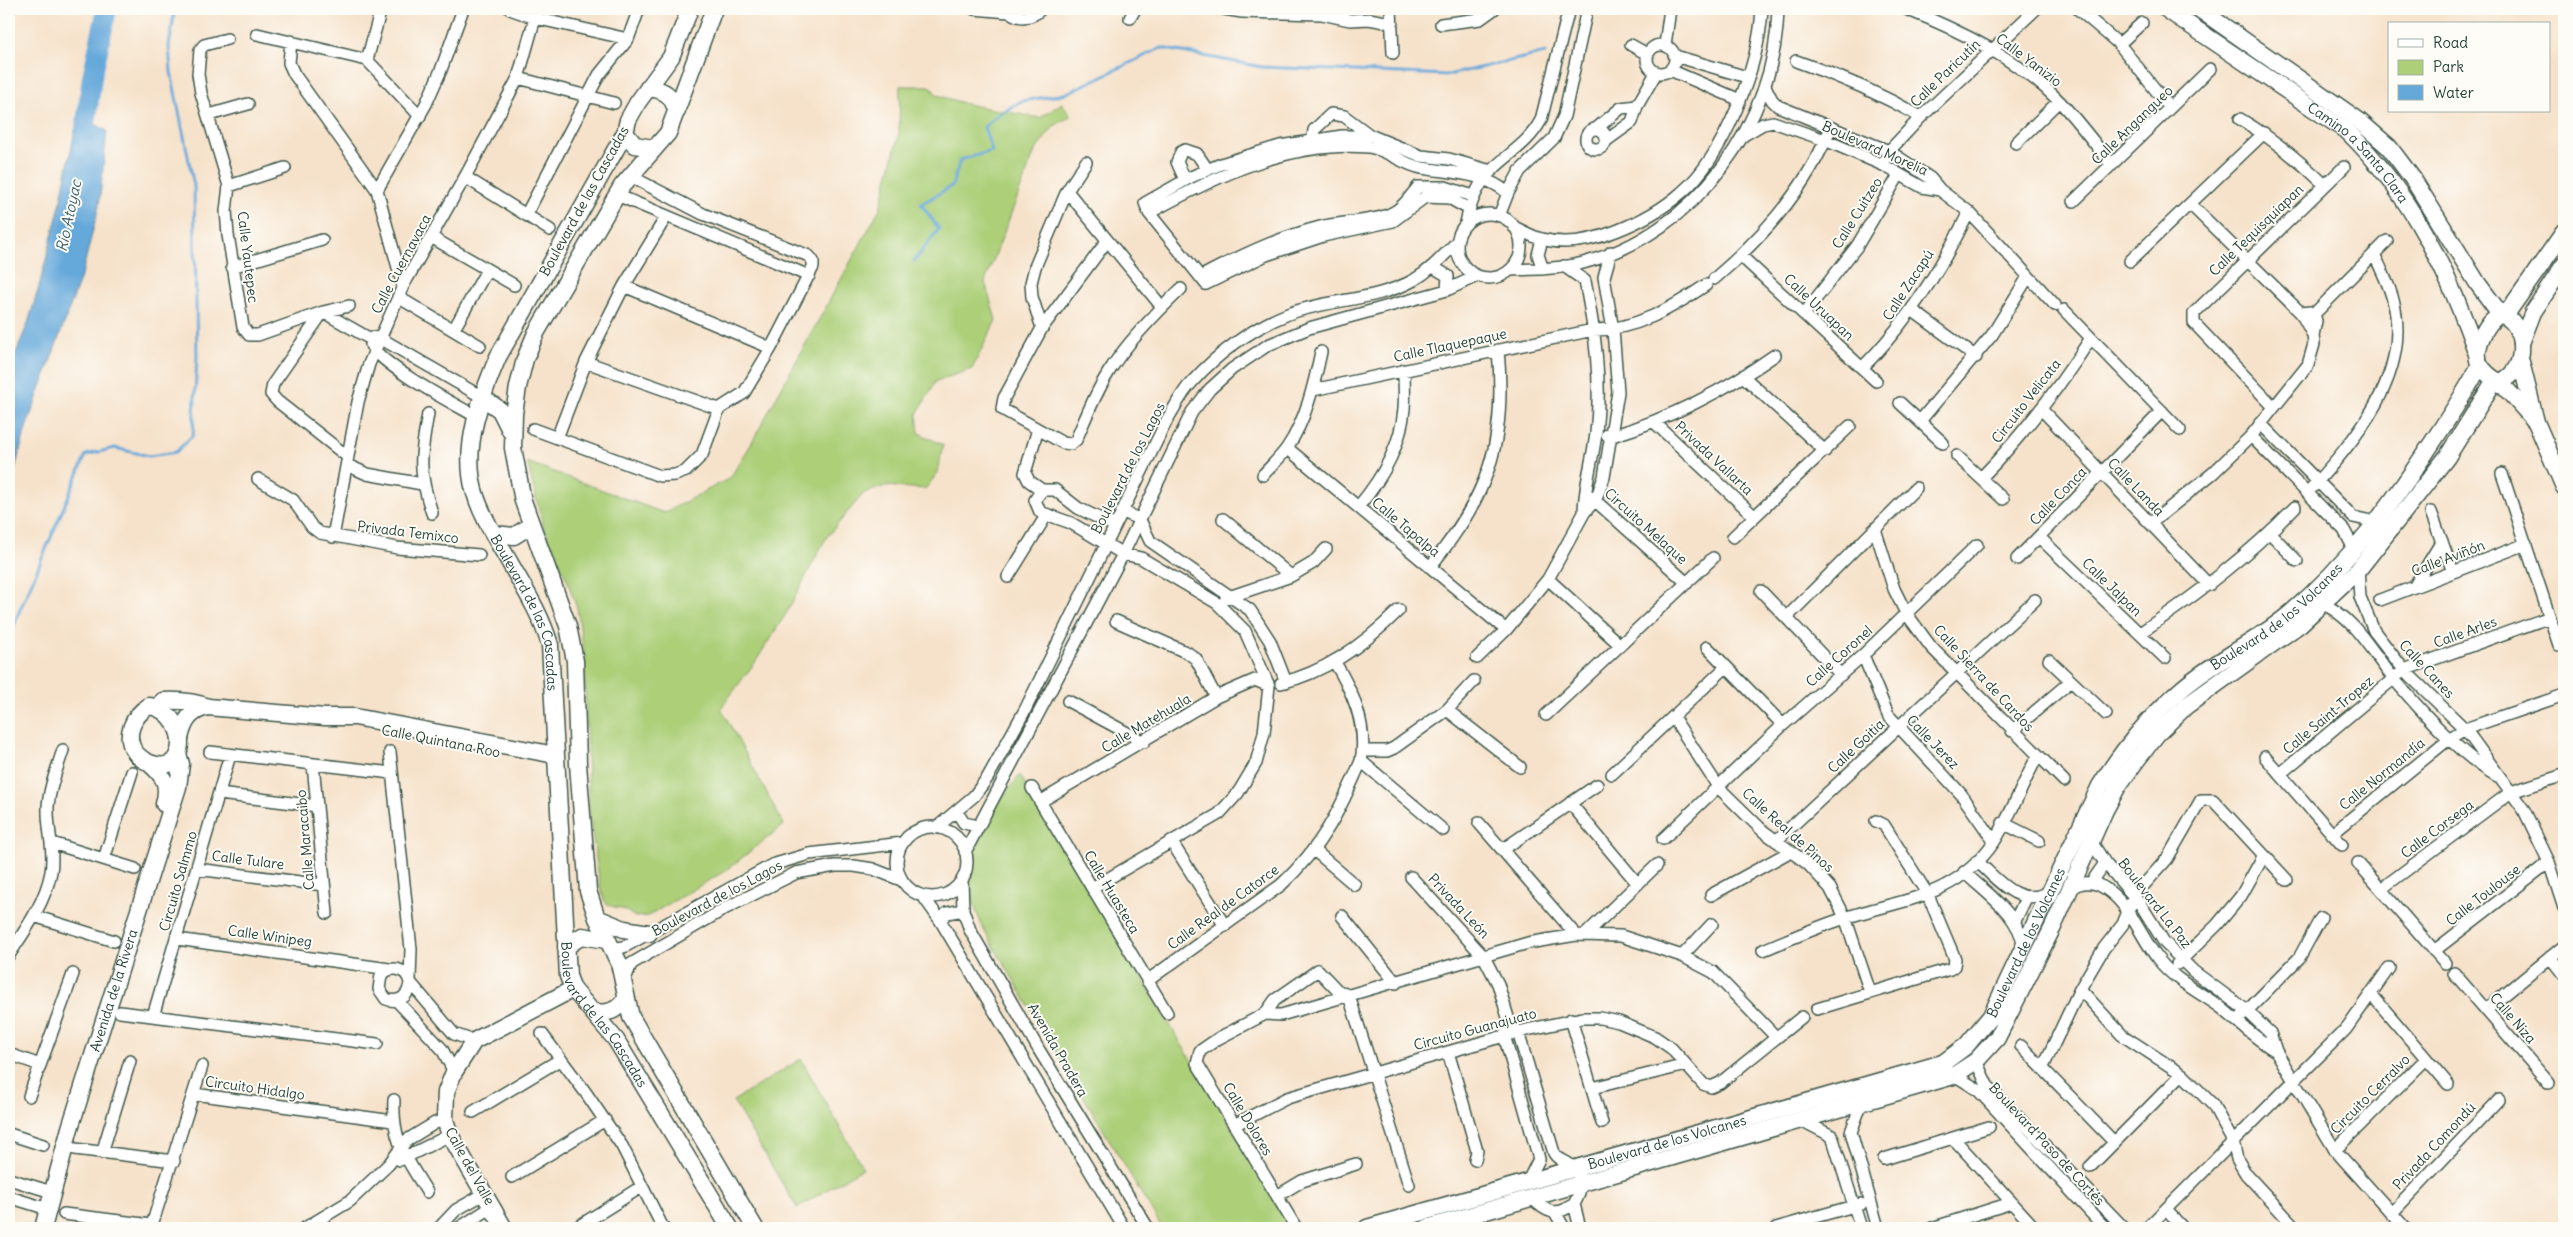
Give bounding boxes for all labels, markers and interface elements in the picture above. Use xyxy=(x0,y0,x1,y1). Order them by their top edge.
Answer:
legend xyxy=(2388,22,2550,112)
street label: Calle Yanizio xyxy=(1992,29,2066,91)
text: Road xyxy=(2433,33,2468,52)
street label: Calle Paricutín xyxy=(1906,35,1984,111)
text: Park xyxy=(2433,57,2464,76)
street label: Calle Angangueo xyxy=(2087,81,2177,168)
text: Water xyxy=(2433,83,2474,102)
street label: Camino a Santa Clara xyxy=(2304,98,2412,206)
street label: Boulevard Morelia xyxy=(1819,117,1931,179)
street label: Boulevard de las Cascadas xyxy=(535,123,633,279)
street label: Calle Cuitzeo xyxy=(1828,174,1886,252)
water label: Río Atoyac xyxy=(52,177,86,253)
street label: Calle Tequisquiapan xyxy=(2205,180,2307,280)
street label: Calle Yautepec xyxy=(233,210,263,304)
street label: Calle Cuernavaca xyxy=(367,211,435,317)
street label: Calle Zacapú xyxy=(1878,246,1938,324)
street label: Calle Uruapan xyxy=(1780,270,1858,344)
street label: Calle Tlaquepaque xyxy=(1392,324,1508,366)
street label: Circuito Velicata xyxy=(1987,355,2065,447)
street label: Boulevard de los Lagos xyxy=(1087,399,1169,537)
street label: Privada Vallarta xyxy=(1671,417,1757,499)
street label: Calle Landa xyxy=(2104,454,2168,520)
street label: Calle Conca xyxy=(2026,463,2090,529)
street label: Circuito Melaque xyxy=(1601,484,1691,568)
street label: Calle Tapalpa xyxy=(1368,493,1444,561)
street label: Privada Temixco xyxy=(356,517,460,547)
street label: Boulevard de las Cascadas xyxy=(486,531,561,691)
street label: Calle Aviñón xyxy=(2409,536,2487,580)
street label: Calle Jalpan xyxy=(2078,554,2146,620)
street label: Boulevard de los Volcanes xyxy=(2207,559,2346,674)
street label: Calle Arles xyxy=(2431,612,2499,652)
street label: Calle Coronel xyxy=(1802,621,1876,691)
street label: Calle Sierra de Cardos xyxy=(1930,621,2038,735)
street label: Calle Canes xyxy=(2395,636,2459,702)
street label: Calle Saint-Tropez xyxy=(2279,672,2377,758)
street label: Calle Matehuala xyxy=(1098,689,1194,757)
street label: Calle Jerez xyxy=(1903,711,1963,773)
street label: Calle Goitia xyxy=(1824,715,1888,777)
street label: Calle Quintana Roo xyxy=(380,721,502,761)
street label: Calle Normandía xyxy=(2335,734,2429,814)
street label: Calle Real de Pinos xyxy=(1738,784,1838,876)
street label: Calle Maracaibo xyxy=(292,789,318,891)
street label: Calle Corsega xyxy=(2397,796,2477,862)
street label: Circuito Salmmo xyxy=(155,829,201,933)
street label: Calle Tulare xyxy=(211,847,285,873)
street label: Calle Huasteca xyxy=(1080,847,1144,937)
street label: Boulevard La Paz xyxy=(2114,854,2196,952)
street label: Boulevard de los Lagos xyxy=(649,856,785,940)
street label: Calle Real de Catorce xyxy=(1164,860,1282,954)
street label: Calle Toulouse xyxy=(2442,860,2524,930)
street label: Boulevard de los Volcanes xyxy=(1983,865,2069,1021)
street label: Privada León xyxy=(1424,870,1494,942)
street label: Calle Winipeg xyxy=(227,921,313,951)
street label: Avenida de la Rivera xyxy=(86,927,141,1054)
street label: Boulevard de las Cascadas xyxy=(557,941,652,1091)
street label: Calle Niza xyxy=(2486,989,2540,1047)
street label: Avenida Pradera xyxy=(1024,1000,1092,1100)
street label: Circuito Guanajuato xyxy=(1412,1004,1539,1054)
street label: Circuito Cerralvo xyxy=(2326,1050,2414,1138)
street label: Circuito Hidalgo xyxy=(204,1072,306,1104)
street label: Calle Dolores xyxy=(1219,1079,1277,1159)
street label: Boulevard Paso de Cortés xyxy=(1985,1079,2109,1209)
street label: Privada Comondú xyxy=(2389,1099,2479,1193)
street label: Boulevard de los Volcanes xyxy=(1586,1111,1748,1173)
street label: Calle del Valle xyxy=(441,1124,499,1208)

